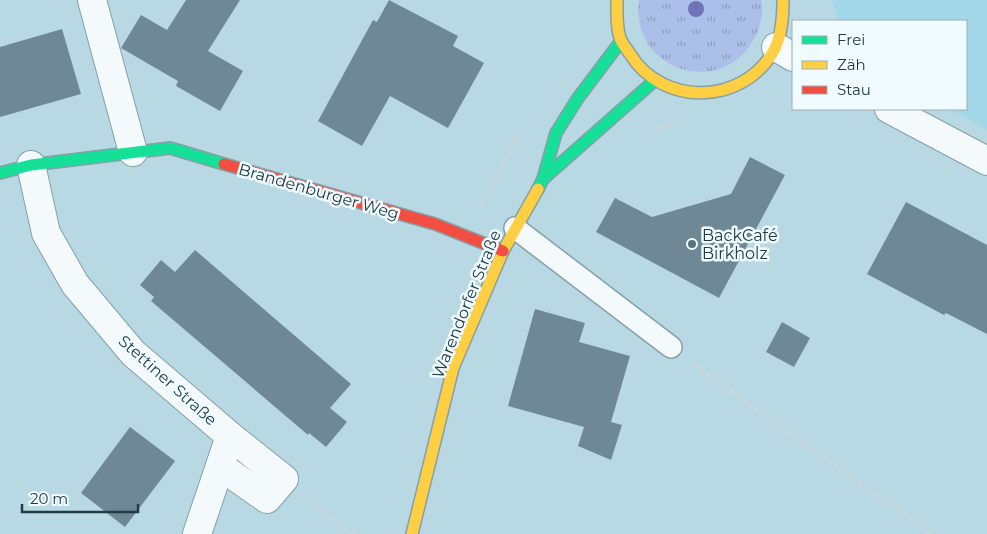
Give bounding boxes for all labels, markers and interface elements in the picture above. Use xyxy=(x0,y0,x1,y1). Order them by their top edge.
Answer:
legend xyxy=(792,20,967,110)
text: Frei xyxy=(837,30,865,49)
text: Zäh xyxy=(837,55,866,74)
text: Stau xyxy=(837,80,871,99)
street label: Brandenburger Weg xyxy=(236,159,401,223)
place label: BackCafé Birkholz xyxy=(702,226,778,263)
street label: Warendorfer Straße xyxy=(428,227,505,381)
marker: BackCafé Birkholz xyxy=(686,238,698,250)
street label: Stettiner Straße xyxy=(115,331,221,430)
scale bar xyxy=(22,482,139,514)
text: 20 m xyxy=(30,489,68,508)

